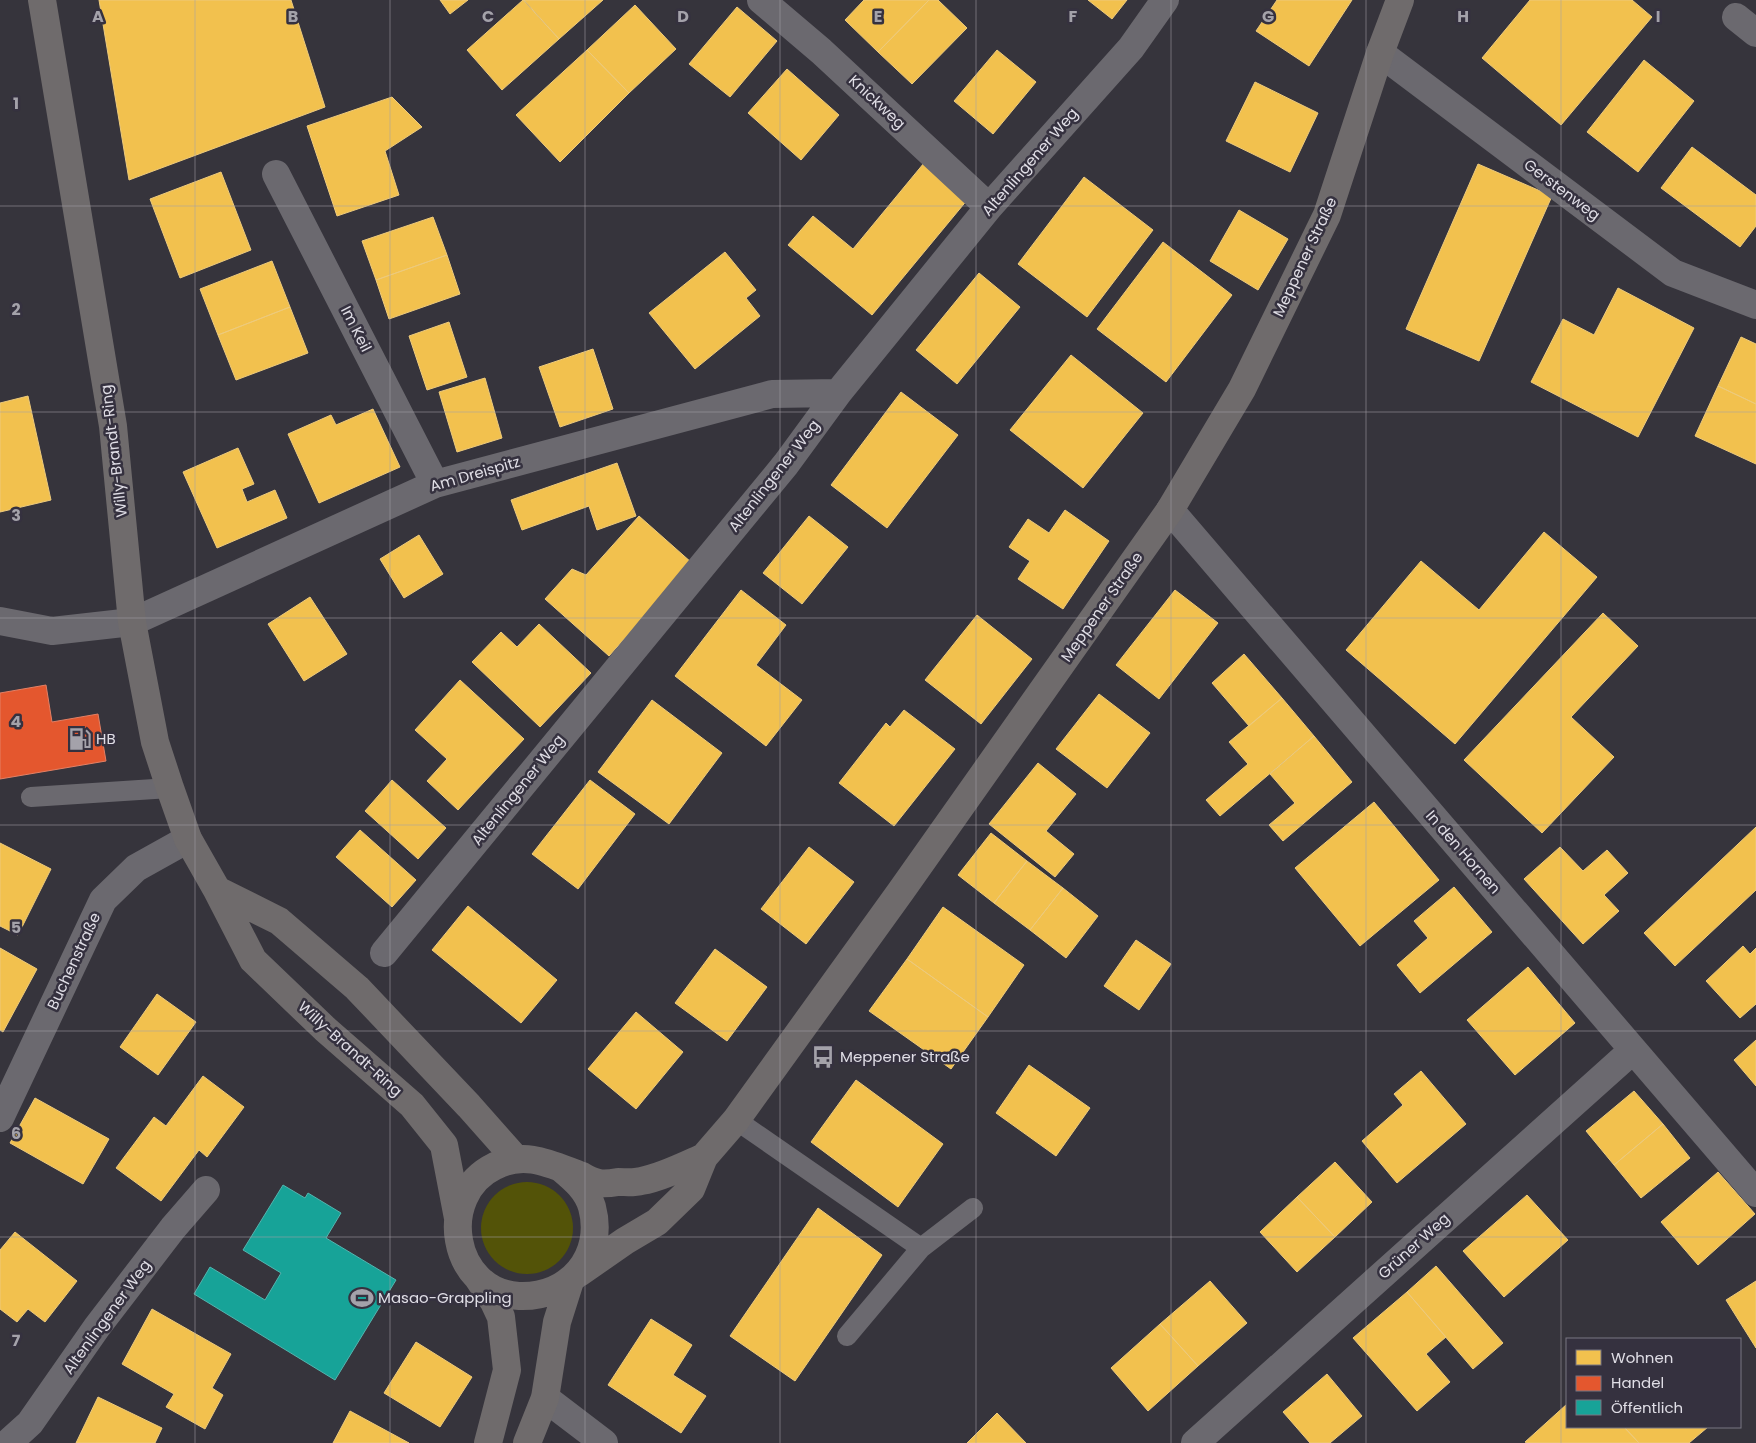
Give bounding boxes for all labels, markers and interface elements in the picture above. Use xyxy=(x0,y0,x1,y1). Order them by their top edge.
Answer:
text: A xyxy=(92,5,104,28)
text: B xyxy=(288,5,298,28)
text: C xyxy=(482,5,494,28)
text: D xyxy=(677,5,689,28)
text: E xyxy=(874,5,882,28)
text: F xyxy=(1069,5,1078,28)
text: G xyxy=(1262,5,1274,28)
text: H xyxy=(1457,5,1469,28)
text: I xyxy=(1656,5,1660,28)
street label: Knickweg xyxy=(844,70,910,133)
text: 1 xyxy=(13,92,19,115)
street label: Altenlingener Weg xyxy=(977,103,1083,220)
street label: Gerstenweg xyxy=(1520,154,1605,225)
street label: Meppener Straße xyxy=(1268,194,1341,320)
text: 2 xyxy=(11,298,21,321)
street label: Im Keil xyxy=(336,302,377,355)
street label: Willy-Brandt-Ring xyxy=(95,384,132,519)
street label: Altenlingener Weg xyxy=(723,415,824,536)
street label: Am Dreispitz xyxy=(427,451,522,496)
text: 3 xyxy=(11,504,21,527)
street label: Meppener Straße xyxy=(1056,548,1147,666)
text: 4 xyxy=(11,710,22,733)
fuel station icon: HB xyxy=(67,726,93,752)
place label: HB xyxy=(96,728,116,749)
street label: Altenlingener Weg xyxy=(466,730,569,850)
street label: In den Hornen xyxy=(1421,805,1506,898)
street label: Buchenstraße xyxy=(42,909,105,1013)
text: 5 xyxy=(11,916,21,939)
street label: Willy-Brandt-Ring xyxy=(294,996,407,1101)
bus stop icon: Meppener Straße xyxy=(810,1044,836,1070)
place label: Meppener Straße xyxy=(840,1046,970,1067)
text: 6 xyxy=(11,1122,21,1145)
street label: Grüner Weg xyxy=(1373,1208,1454,1283)
street label: Altenlingener Weg xyxy=(58,1255,155,1378)
sports icon: Masao-Grappling xyxy=(349,1285,375,1311)
place label: Masao-Grappling xyxy=(378,1287,512,1308)
text: 7 xyxy=(12,1329,21,1352)
legend xyxy=(1566,1338,1741,1428)
text: Wohnen xyxy=(1611,1347,1673,1368)
text: Handel xyxy=(1611,1372,1664,1393)
text: Öffentlich xyxy=(1611,1397,1683,1418)

